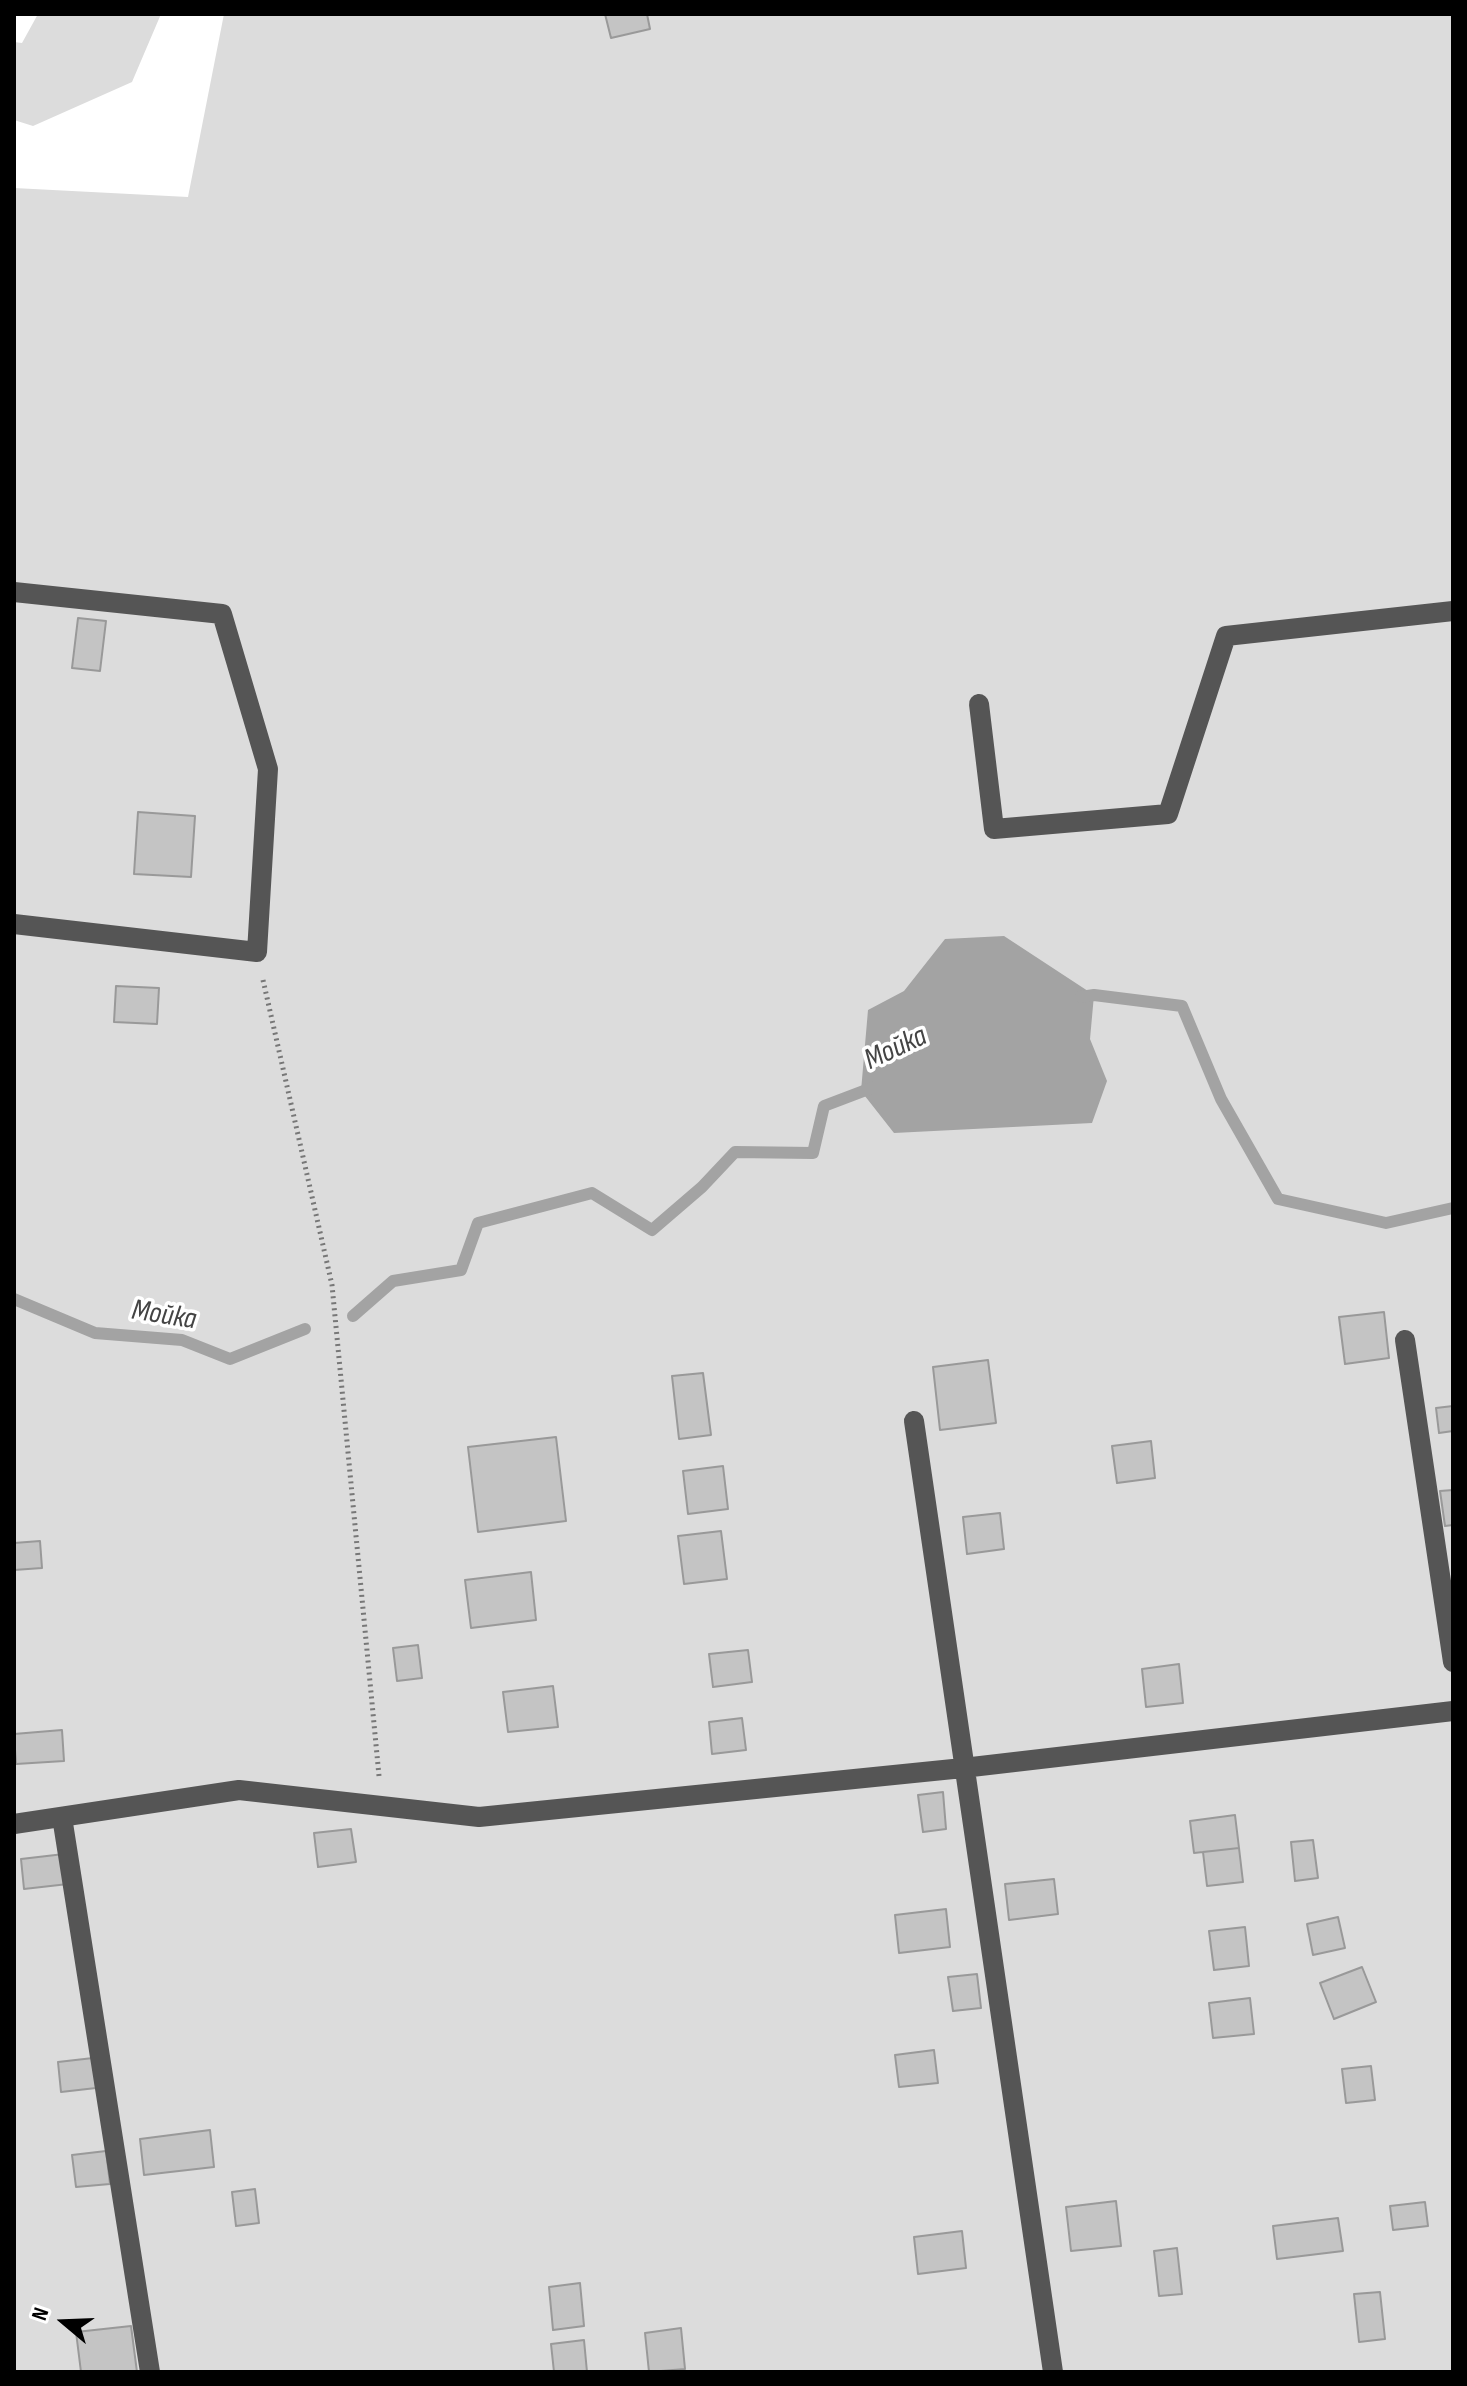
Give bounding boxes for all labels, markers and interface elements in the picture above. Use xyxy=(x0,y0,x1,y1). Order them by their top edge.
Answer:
water label: Мойка xyxy=(859,1019,933,1079)
water label: Мойка xyxy=(129,1293,199,1339)
north arrow xyxy=(24,2282,104,2362)
text: N xyxy=(26,2304,56,2324)

